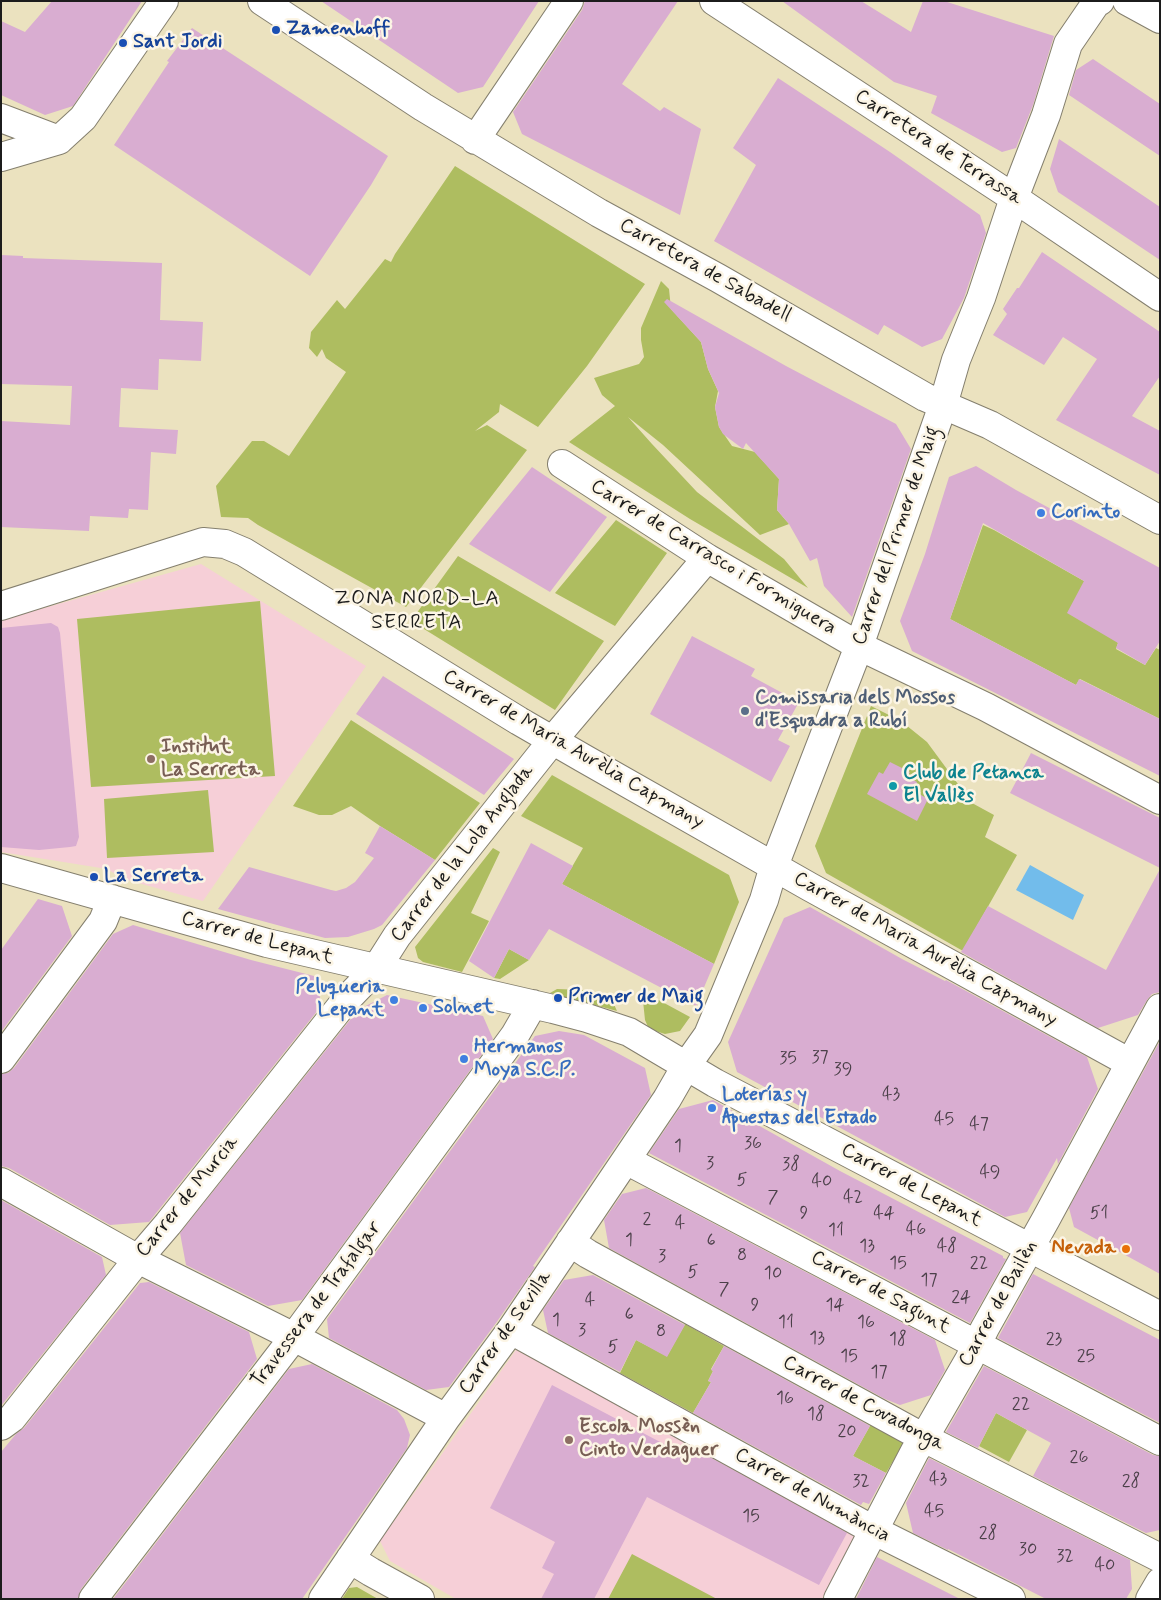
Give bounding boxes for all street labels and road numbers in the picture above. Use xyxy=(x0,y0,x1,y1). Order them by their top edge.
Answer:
street label: Carretera de Terrassa xyxy=(850,85,1026,211)
street label: Carretera de Sabadell xyxy=(615,214,795,328)
street label: Carrer del Primer de Maig xyxy=(848,423,946,649)
street label: Carrer de Carrasco i Formiguera xyxy=(586,475,840,641)
street label: Carrer de Maria Aurèlia Capmany xyxy=(438,665,708,835)
street label: Carrer de la Lola Anglada xyxy=(386,761,540,947)
street label: Carrer de Maria Aurèlia Capmany xyxy=(789,867,1061,1033)
street label: Carrer de Lepant xyxy=(179,907,335,971)
street label: Carrer de Murcia xyxy=(132,1131,244,1263)
street label: Carrer de Lepant xyxy=(836,1139,986,1233)
street label: Travessera de Trafalgar xyxy=(247,1217,387,1393)
street label: Carrer de Bailèn xyxy=(954,1237,1044,1371)
street label: Carrer de Sagunt xyxy=(806,1246,954,1340)
street label: Carrer de Sevilla xyxy=(454,1266,558,1400)
street label: Carrer de Covadonga xyxy=(778,1351,948,1457)
street label: Carrer de Numància xyxy=(730,1443,894,1549)

